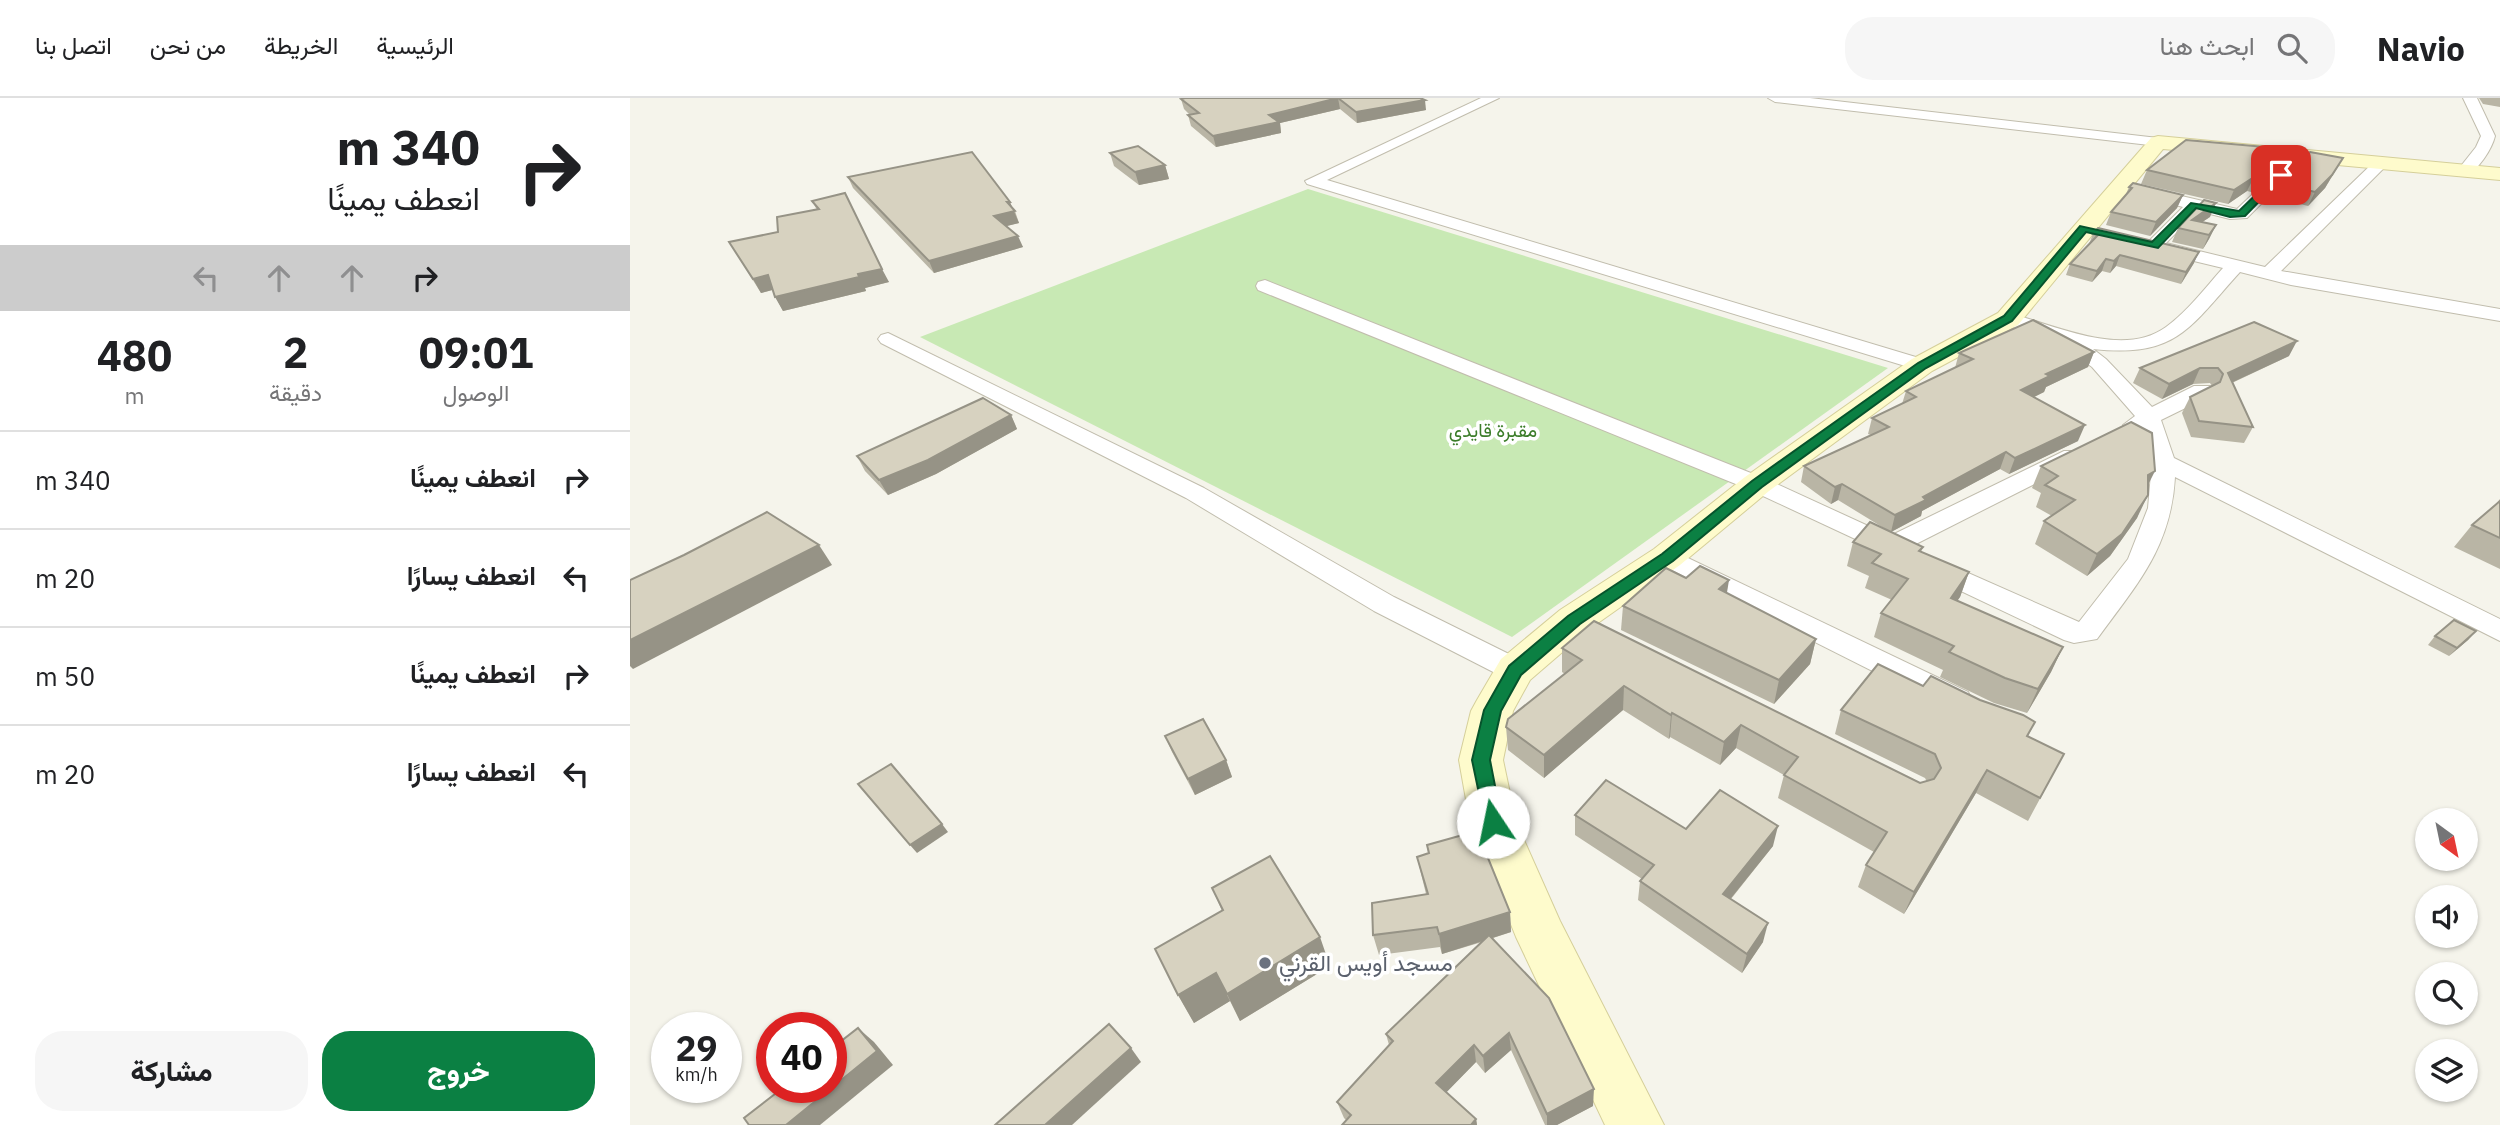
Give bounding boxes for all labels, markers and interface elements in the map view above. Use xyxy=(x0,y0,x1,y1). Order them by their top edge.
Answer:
search box xyxy=(1845,17,2335,80)
text: Navio xyxy=(2377,27,2465,70)
text: ابحث هنا xyxy=(2159,28,2255,62)
text: اتصل بنا xyxy=(35,29,112,61)
text: من نحن xyxy=(150,29,226,61)
text: الخريطة xyxy=(264,29,338,61)
text: الرئيسية xyxy=(376,29,454,61)
icon: search xyxy=(2273,29,2311,67)
text: 340 m xyxy=(336,115,480,178)
icon: right xyxy=(504,126,595,217)
pin xyxy=(2251,145,2311,205)
icon: arrive xyxy=(2262,156,2300,194)
text: انعطف يمينًا xyxy=(327,177,480,219)
icon: left xyxy=(187,259,225,297)
icon: ahead xyxy=(260,259,298,297)
icon: ahead xyxy=(333,259,371,297)
icon: right xyxy=(406,259,444,297)
text: 2 xyxy=(283,325,308,380)
text: 09:01 xyxy=(419,325,533,380)
text: 480 xyxy=(97,328,172,383)
text: دقيقة xyxy=(269,377,322,407)
text: الوصول xyxy=(443,377,509,407)
text: m xyxy=(124,380,145,410)
park label: مقبرة قايدي xyxy=(1449,418,1537,446)
text: انعطف يمينًا xyxy=(410,460,536,494)
icon: right xyxy=(557,461,595,499)
text: 340 m xyxy=(35,463,111,497)
text: انعطف يسارًا xyxy=(407,558,536,592)
icon: left xyxy=(557,559,595,597)
text: 20 m xyxy=(35,561,95,595)
text: انعطف يمينًا xyxy=(410,656,536,690)
icon: right xyxy=(557,657,595,695)
text: 50 m xyxy=(35,659,95,693)
text: انعطف يسارًا xyxy=(407,754,536,788)
icon: left xyxy=(557,755,595,793)
text: 20 m xyxy=(35,757,95,791)
position arrow xyxy=(1456,785,1530,859)
north arrow xyxy=(2415,808,2478,872)
map controls xyxy=(2415,808,2478,1102)
button: sound xyxy=(2415,885,2478,948)
place label: مسجد أويس القرني xyxy=(1279,947,1453,982)
marker: مسجد أويس القرني xyxy=(1257,955,1273,971)
button: search xyxy=(2415,962,2478,1025)
speed limit sign: 40 xyxy=(756,1012,847,1103)
text: 29 xyxy=(675,1025,718,1071)
button: مشاركة xyxy=(35,1031,308,1111)
button: خروج xyxy=(322,1031,595,1111)
button: layers xyxy=(2415,1039,2478,1102)
text: km/h xyxy=(675,1063,718,1086)

